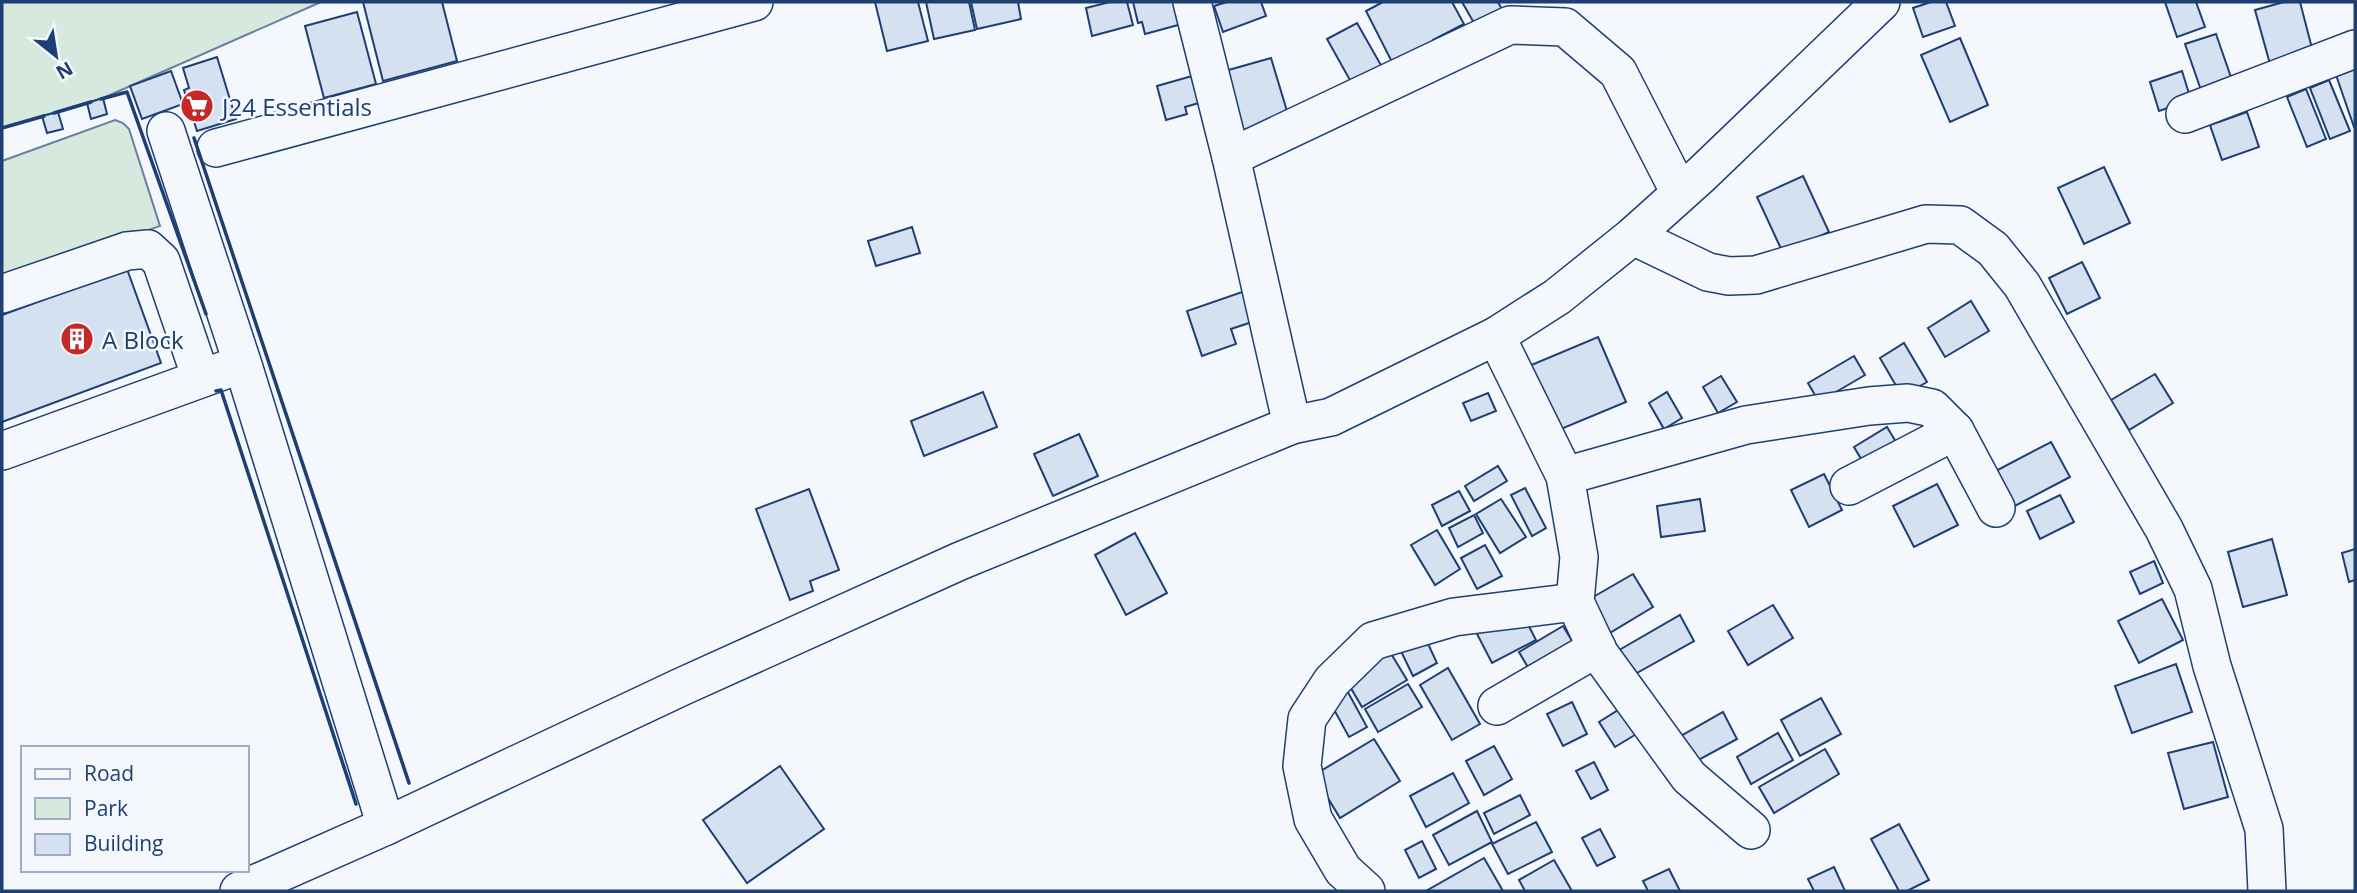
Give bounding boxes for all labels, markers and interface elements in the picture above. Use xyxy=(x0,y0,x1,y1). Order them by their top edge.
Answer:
north arrow xyxy=(21,21,91,91)
text: N xyxy=(51,56,78,86)
supermarket icon: J24 Essentials xyxy=(178,87,216,125)
place label: J24 Essentials xyxy=(220,90,372,123)
building icon: A Block xyxy=(58,320,96,358)
place label: A Block xyxy=(102,323,184,356)
legend xyxy=(21,746,248,872)
text: Road xyxy=(84,759,134,787)
text: Park xyxy=(84,794,128,822)
text: Building xyxy=(84,829,163,857)

